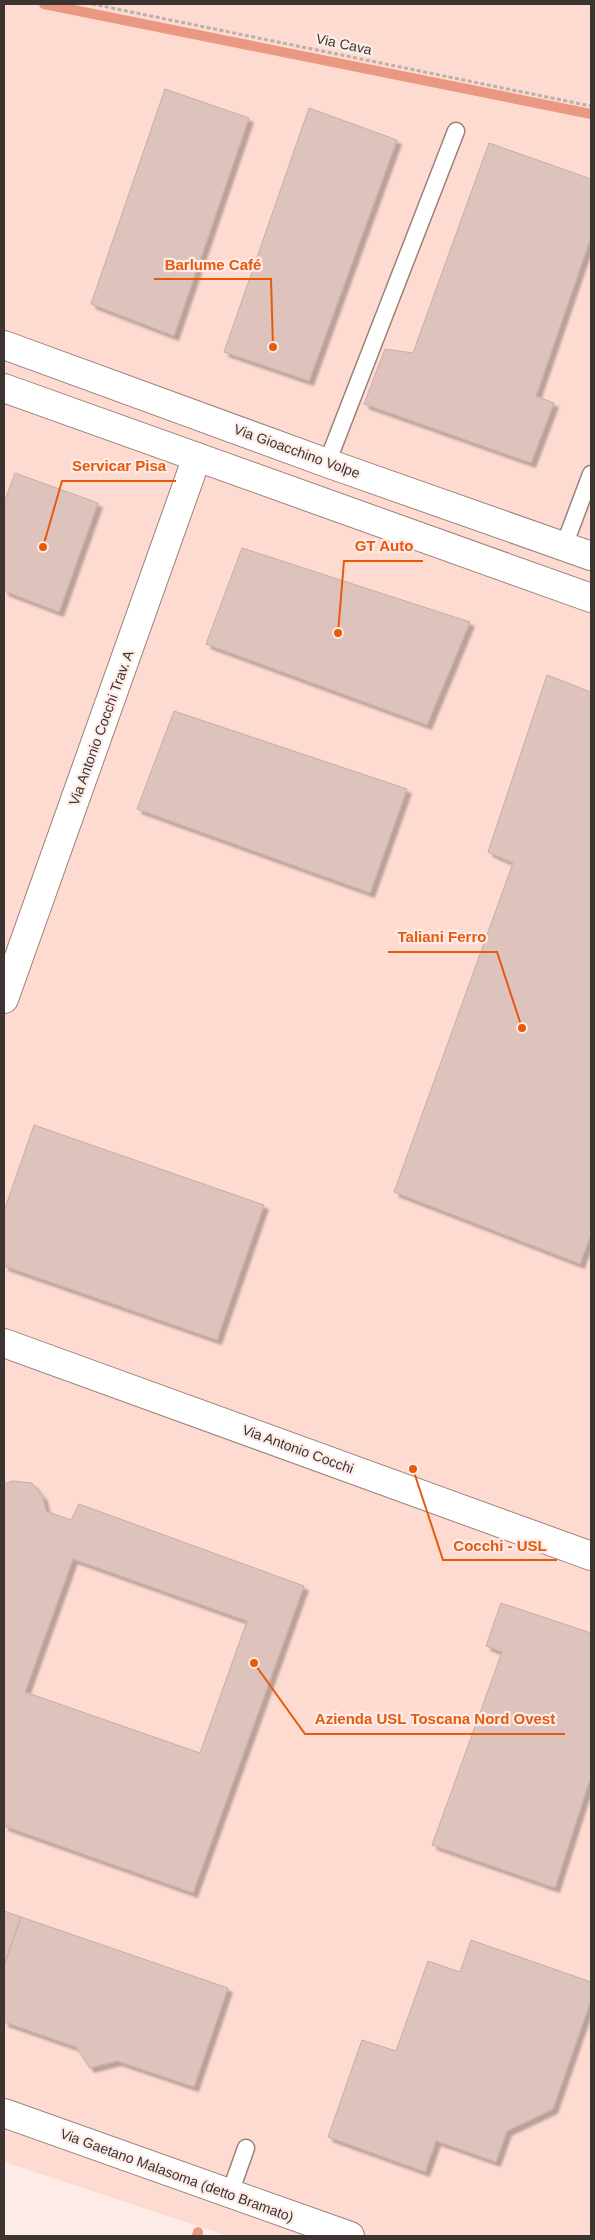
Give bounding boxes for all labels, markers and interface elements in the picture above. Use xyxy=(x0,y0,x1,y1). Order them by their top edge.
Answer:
street label: Via Cava xyxy=(315,30,374,58)
callout: Barlume Café xyxy=(154,249,271,279)
text: Barlume Café xyxy=(165,256,261,273)
street label: Via Gioacchino Volpe xyxy=(232,421,362,481)
callout: Servicar Pisa xyxy=(62,451,176,481)
text: Servicar Pisa xyxy=(72,457,167,474)
callout: GT Auto xyxy=(344,531,423,561)
text: GT Auto xyxy=(355,537,413,554)
street label: Via Antonio Cocchi Trav. A xyxy=(65,648,137,808)
callout: Taliani Ferro xyxy=(388,922,497,952)
text: Taliani Ferro xyxy=(398,928,486,945)
street label: Via Antonio Cocchi xyxy=(240,1421,356,1477)
callout: Cocchi - USL xyxy=(443,1530,557,1560)
text: Cocchi - USL xyxy=(453,1537,547,1554)
callout: Azienda USL Toscana Nord Ovest xyxy=(305,1704,565,1734)
text: Azienda USL Toscana Nord Ovest xyxy=(315,1710,555,1727)
street label: Via Gaetano Malasoma (detto Bramato) xyxy=(58,2125,296,2225)

